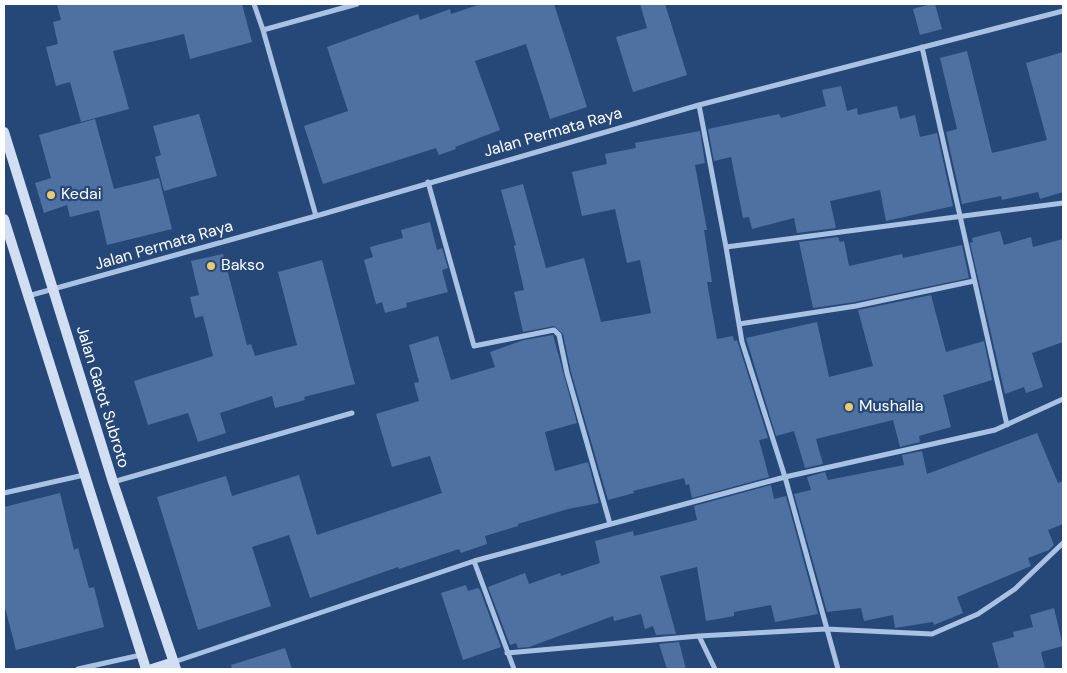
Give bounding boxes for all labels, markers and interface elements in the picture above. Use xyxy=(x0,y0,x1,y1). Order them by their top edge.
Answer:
street label: Jalan Permata Raya xyxy=(482,104,624,162)
place label: Kedai xyxy=(61,185,101,205)
marker: Kedai xyxy=(45,189,57,201)
street label: Jalan Permata Raya xyxy=(93,217,235,275)
place label: Bakso xyxy=(221,256,264,276)
marker: Bakso xyxy=(205,260,217,272)
street label: Jalan Gatot Subroto xyxy=(71,324,133,470)
place label: Mushalla xyxy=(859,397,923,417)
marker: Mushalla xyxy=(843,401,855,413)

